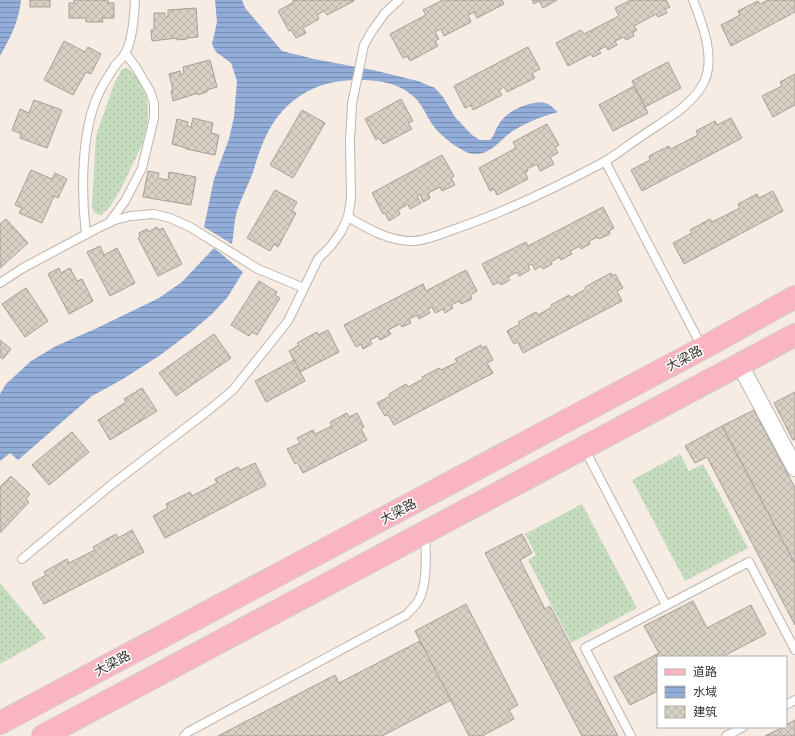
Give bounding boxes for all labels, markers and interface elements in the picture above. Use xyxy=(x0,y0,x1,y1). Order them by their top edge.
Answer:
street label: 大梁路 xyxy=(663,343,705,374)
street label: 大梁路 xyxy=(377,496,419,527)
street label: 大梁路 xyxy=(91,648,133,679)
legend xyxy=(657,656,787,728)
text: 道路 xyxy=(693,665,717,679)
text: 水域 xyxy=(693,685,717,699)
text: 建筑 xyxy=(693,705,717,719)

